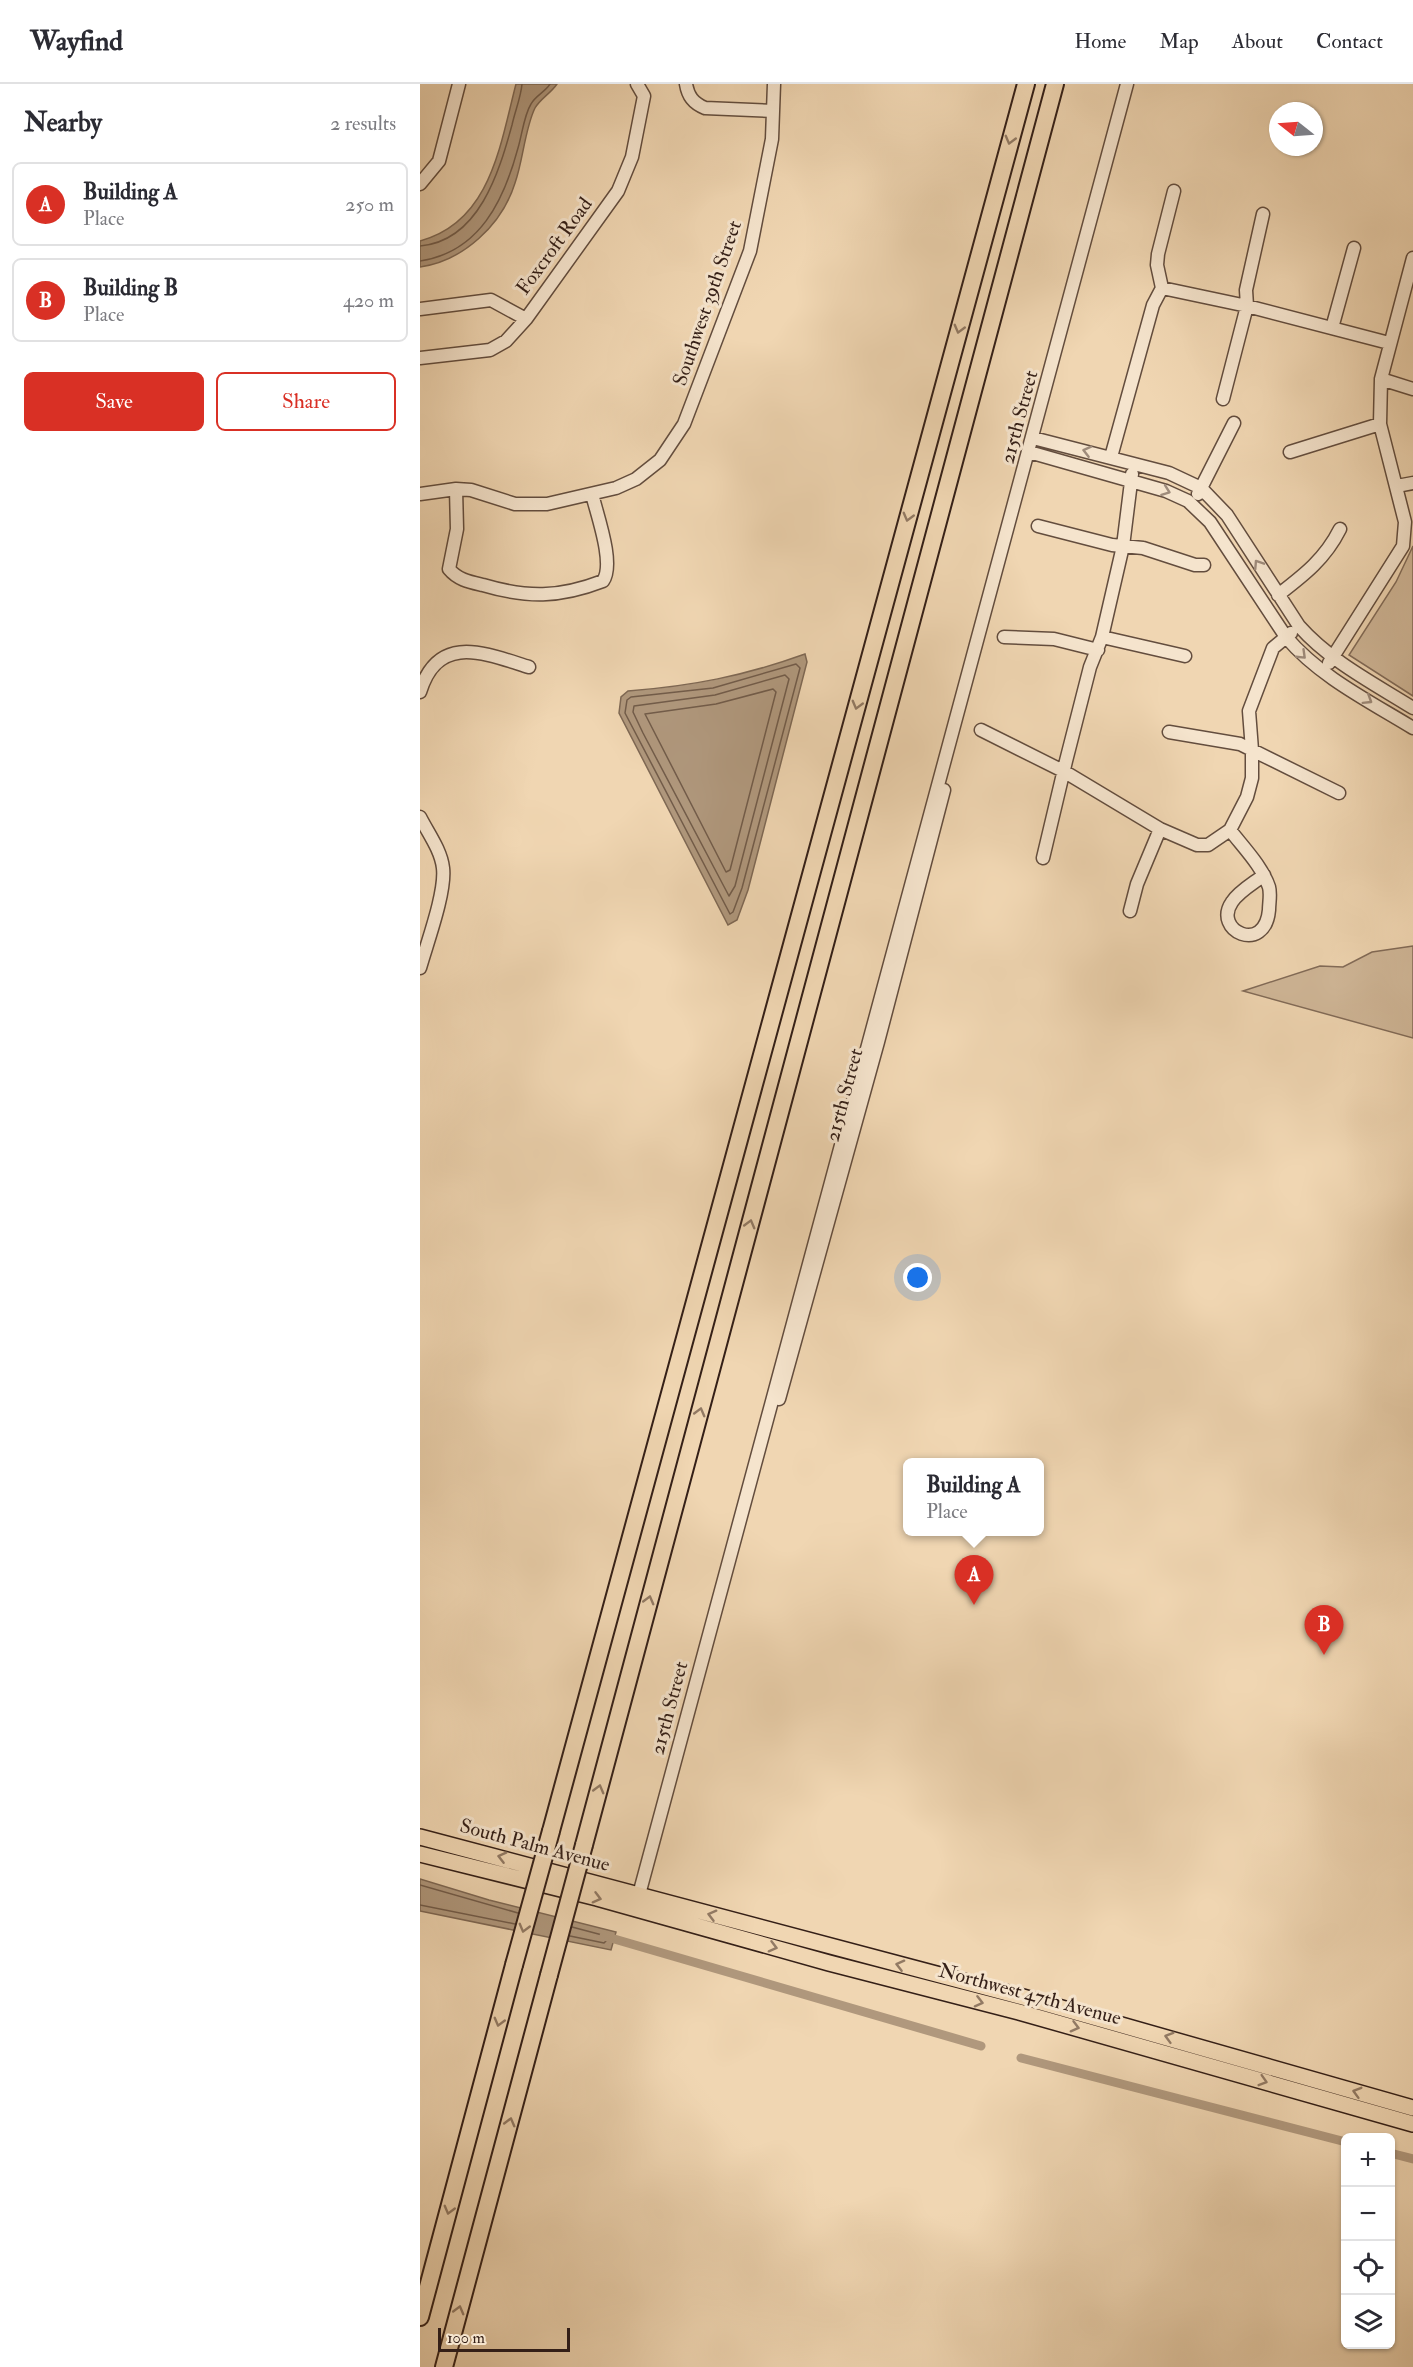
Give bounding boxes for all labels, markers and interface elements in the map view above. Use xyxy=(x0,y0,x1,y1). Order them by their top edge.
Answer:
text: Wayfind xyxy=(30,24,123,59)
text: Home xyxy=(1074,28,1126,55)
text: Map xyxy=(1159,28,1199,55)
text: About xyxy=(1232,28,1283,55)
text: Contact xyxy=(1316,28,1383,55)
north arrow xyxy=(1269,102,1323,156)
text: Nearby xyxy=(24,107,102,139)
text: 2 results xyxy=(330,111,396,136)
one-way arrow xyxy=(1005,135,1017,145)
text: Building A xyxy=(83,178,178,206)
text: A xyxy=(39,192,52,217)
text: 250 m xyxy=(345,192,394,217)
street label: Foxcroft Road xyxy=(510,192,598,300)
text: Place xyxy=(83,206,124,231)
street label: Southwest 39th Street xyxy=(667,217,747,389)
text: Building B xyxy=(83,274,178,302)
text: B xyxy=(39,288,52,313)
text: 420 m xyxy=(343,288,394,313)
text: Place xyxy=(83,302,124,327)
one-way arrow xyxy=(954,323,966,334)
street label: 215th Street xyxy=(995,367,1044,466)
button: Save xyxy=(24,372,204,431)
button: Share xyxy=(216,372,396,431)
one-way arrow xyxy=(1082,446,1093,458)
one-way arrow xyxy=(1161,484,1171,497)
one-way arrow xyxy=(903,511,915,522)
one-way arrow xyxy=(1254,560,1265,571)
one-way arrow xyxy=(1294,647,1305,658)
one-way arrow xyxy=(1362,692,1372,704)
one-way arrow xyxy=(852,699,864,710)
street label: 215th Street xyxy=(820,1045,869,1144)
one-way arrow xyxy=(743,1219,755,1229)
your location xyxy=(903,1263,932,1292)
one-way arrow xyxy=(692,1407,705,1417)
popup xyxy=(903,1458,1044,1536)
text: Building A xyxy=(926,1471,1021,1499)
text: Place xyxy=(926,1499,968,1524)
pin: A xyxy=(954,1556,994,1605)
one-way arrow xyxy=(642,1595,654,1606)
pin: B xyxy=(1304,1606,1344,1655)
street label: 215th Street xyxy=(645,1658,694,1757)
one-way arrow xyxy=(591,1784,604,1794)
street label: South Palm Avenue xyxy=(457,1813,613,1877)
one-way arrow xyxy=(497,1852,507,1865)
one-way arrow xyxy=(591,1891,602,1903)
one-way arrow xyxy=(707,1909,717,1922)
one-way arrow xyxy=(519,1923,532,1933)
one-way arrow xyxy=(768,1940,778,1953)
street label: Northwest 47th Avenue xyxy=(936,1958,1124,2030)
one-way arrow xyxy=(895,1960,905,1973)
one-way arrow xyxy=(974,1994,984,2007)
one-way arrow xyxy=(494,2016,506,2027)
one-way arrow xyxy=(1069,2020,1080,2032)
one-way arrow xyxy=(1165,2032,1175,2045)
one-way arrow xyxy=(1257,2074,1268,2086)
one-way arrow xyxy=(1352,2087,1363,2099)
one-way arrow xyxy=(502,2117,515,2127)
map controls xyxy=(1341,2133,1395,2349)
button: + xyxy=(1341,2133,1395,2187)
button: − xyxy=(1341,2187,1395,2241)
one-way arrow xyxy=(443,2205,456,2215)
button: locate xyxy=(1341,2241,1395,2295)
button: layers xyxy=(1341,2295,1395,2349)
one-way arrow xyxy=(452,2306,465,2316)
scale bar xyxy=(438,2325,570,2352)
text: 100 m xyxy=(447,2328,485,2348)

